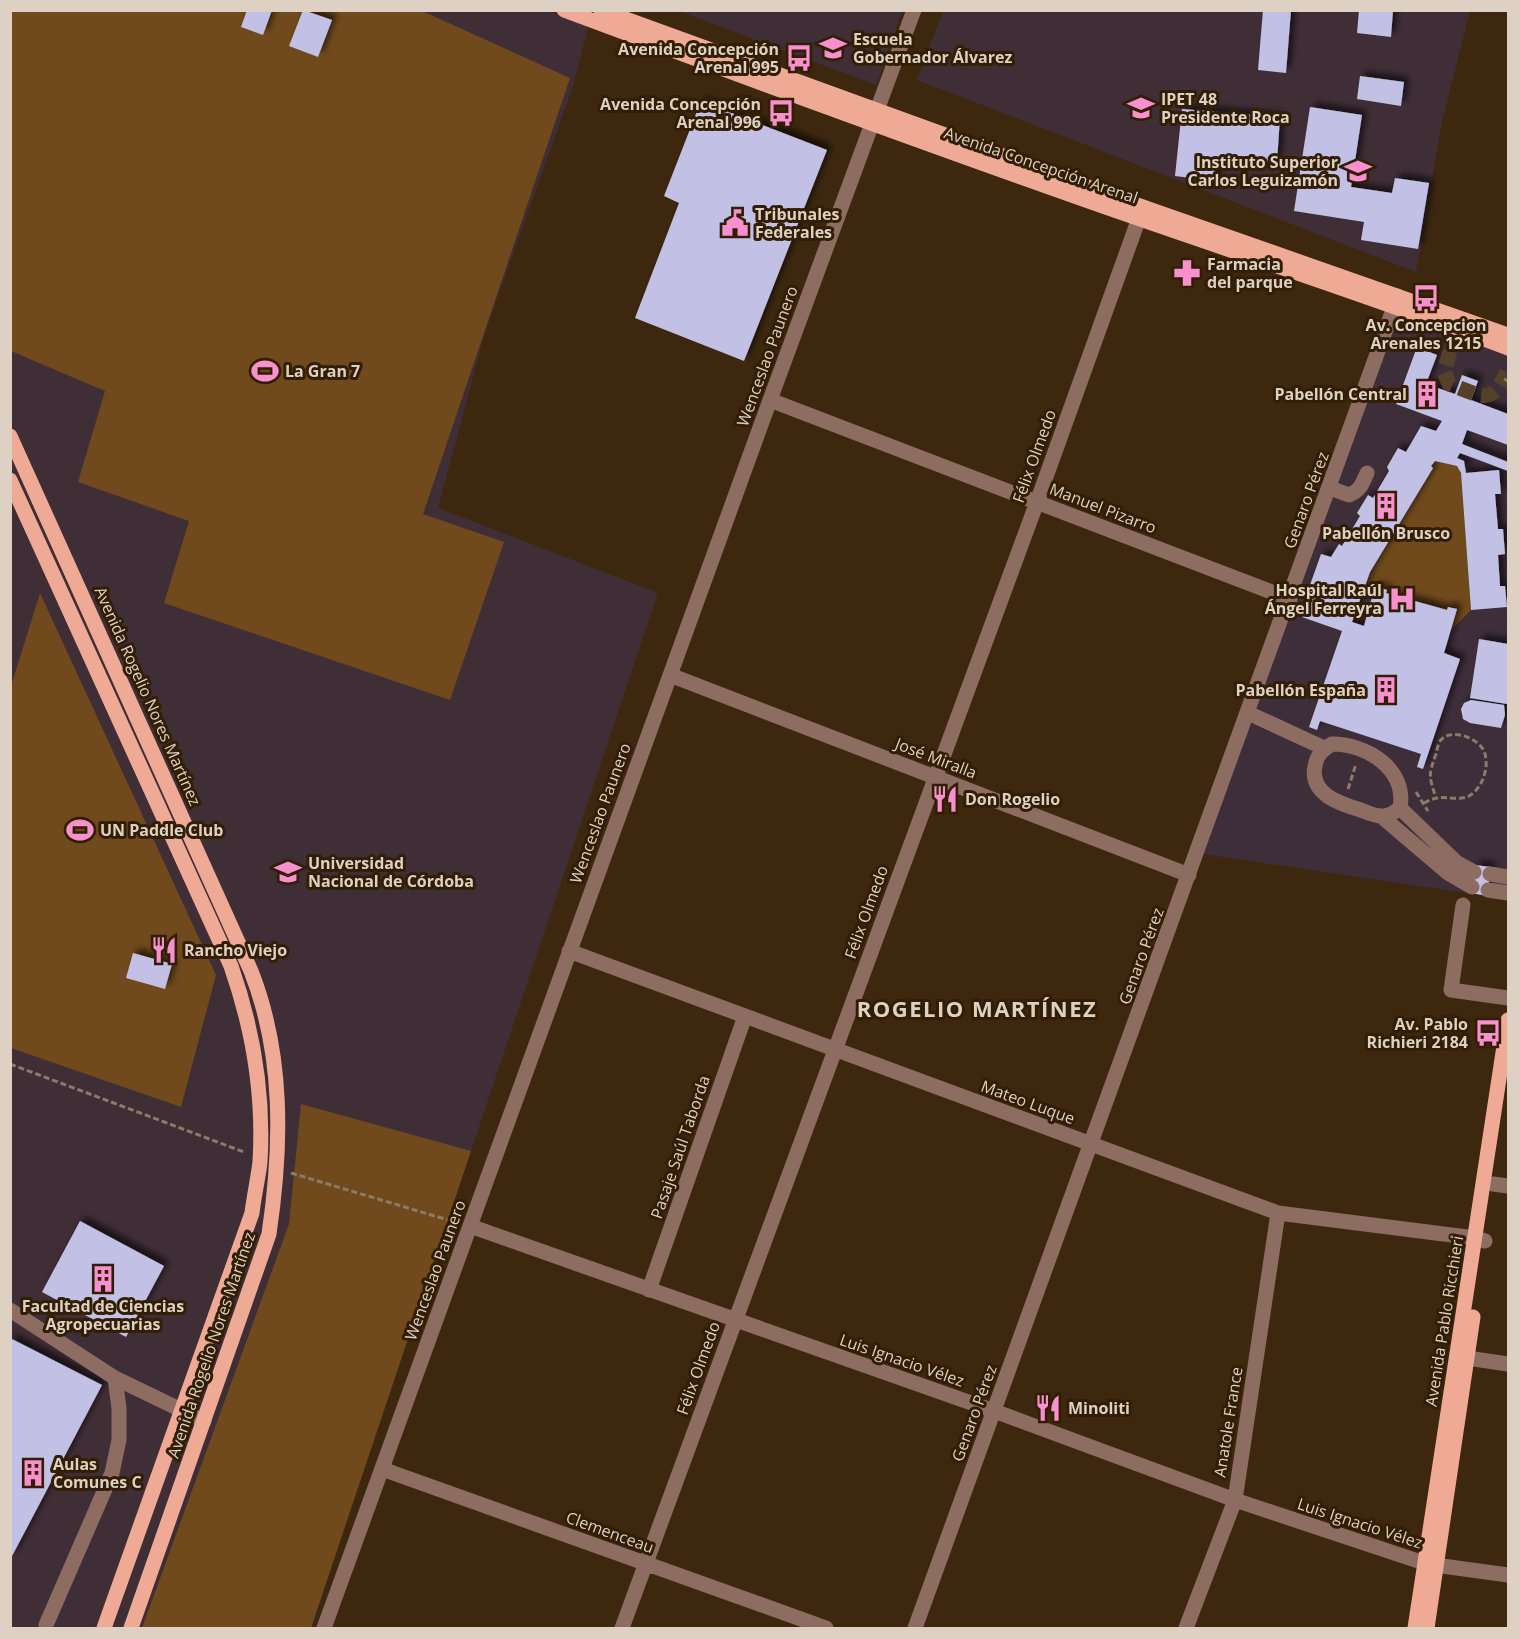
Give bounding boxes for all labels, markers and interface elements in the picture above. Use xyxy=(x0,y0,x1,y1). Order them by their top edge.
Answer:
place label: Escuela Gobernador Álvarez xyxy=(853,28,1012,68)
school or university icon: Escuela Gobernador Álvarez xyxy=(818,33,848,63)
place label: Avenida Concepción Arenal 995 xyxy=(618,38,779,78)
bus stop icon: Avenida Concepción Arenal 995 xyxy=(784,43,814,73)
place label: IPET 48 Presidente Roca xyxy=(1161,88,1290,128)
place label: Avenida Concepción Arenal 996 xyxy=(600,93,761,133)
school or university icon: IPET 48 Presidente Roca xyxy=(1126,93,1156,123)
bus stop icon: Avenida Concepción Arenal 996 xyxy=(766,98,796,128)
street label: Avenida Concepción Arenal xyxy=(941,121,1141,209)
place label: Instituto Superior Carlos Leguizamón xyxy=(1187,151,1338,191)
school or university icon: Instituto Superior Carlos Leguizamón xyxy=(1343,156,1373,186)
place label: Tribunales Federales xyxy=(755,203,840,243)
public building icon: Tribunales Federales xyxy=(720,208,750,238)
place label: Farmacia del parque xyxy=(1207,253,1293,293)
pharmacy icon: Farmacia del parque xyxy=(1172,258,1202,288)
street label: Wenceslao Paunero xyxy=(731,283,803,429)
bus stop icon: Av. Concepcion Arenales 1215 xyxy=(1411,283,1441,313)
place label: Av. Concepcion Arenales 1215 xyxy=(1366,314,1486,354)
sports icon: La Gran 7 xyxy=(250,356,280,386)
place label: La Gran 7 xyxy=(285,360,360,382)
building icon: Pabellón Central xyxy=(1412,379,1442,409)
place label: Pabellón Central xyxy=(1274,383,1407,405)
street label: Félix Olmedo xyxy=(1007,406,1061,506)
street label: Genaro Pérez xyxy=(1278,449,1334,551)
street label: Manuel Pizarro xyxy=(1046,478,1160,538)
building icon: Pabellón Brusco xyxy=(1371,491,1401,521)
place label: Pabellón Brusco xyxy=(1322,522,1450,544)
place label: Hospital Raúl Ángel Ferreyra xyxy=(1265,579,1382,619)
street label: Avenida Rogelio Nores Martínez xyxy=(90,583,206,809)
hospital icon: Hospital Raúl Ángel Ferreyra xyxy=(1387,584,1417,614)
building icon: Pabellón España xyxy=(1371,675,1401,705)
place label: Pabellón España xyxy=(1235,679,1366,701)
street label: José Miralla xyxy=(890,732,980,784)
street label: Wenceslao Paunero xyxy=(564,740,636,886)
restaurant icon: Don Rogelio xyxy=(930,784,960,814)
place label: Don Rogelio xyxy=(965,788,1060,810)
sports icon: UN Paddle Club xyxy=(65,815,95,845)
place label: UN Paddle Club xyxy=(100,819,223,841)
place label: Universidad Nacional de Córdoba xyxy=(308,852,474,892)
school or university icon: Universidad Nacional de Córdoba xyxy=(273,857,303,887)
street label: Félix Olmedo xyxy=(839,862,893,962)
street label: Genaro Pérez xyxy=(1113,905,1169,1007)
restaurant icon: Rancho Viejo xyxy=(149,935,179,965)
place label: Rancho Viejo xyxy=(184,939,287,961)
district label: ROGELIO MARTÍNEZ xyxy=(857,993,1097,1023)
place label: Av. Pablo Richieri 2184 xyxy=(1367,1013,1468,1053)
bus stop icon: Av. Pablo Richieri 2184 xyxy=(1473,1018,1503,1048)
street label: Pasaje Saúl Taborda xyxy=(645,1072,715,1222)
street label: Mateo Luque xyxy=(978,1075,1078,1129)
street label: Wenceslao Paunero xyxy=(399,1197,471,1343)
street label: Avenida Rogelio Nores Martínez xyxy=(162,1229,260,1461)
street label: Avenida Pablo Ricchieri xyxy=(1420,1234,1468,1408)
building icon: Facultad de Ciencias Agropecuarias xyxy=(88,1264,118,1294)
place label: Facultad de Ciencias Agropecuarias xyxy=(22,1295,184,1335)
street label: Félix Olmedo xyxy=(671,1318,725,1418)
street label: Luis Ignacio Vélez xyxy=(837,1328,967,1392)
street label: Genaro Pérez xyxy=(946,1362,1002,1464)
street label: Anatole France xyxy=(1208,1365,1248,1479)
restaurant icon: Minoliti xyxy=(1033,1393,1063,1423)
place label: Minoliti xyxy=(1068,1397,1130,1419)
place label: Aulas Comunes C xyxy=(53,1453,142,1493)
building icon: Aulas Comunes C xyxy=(18,1458,48,1488)
street label: Luis Ignacio Vélez xyxy=(1295,1492,1425,1554)
street label: Clemenceau xyxy=(563,1506,657,1558)

